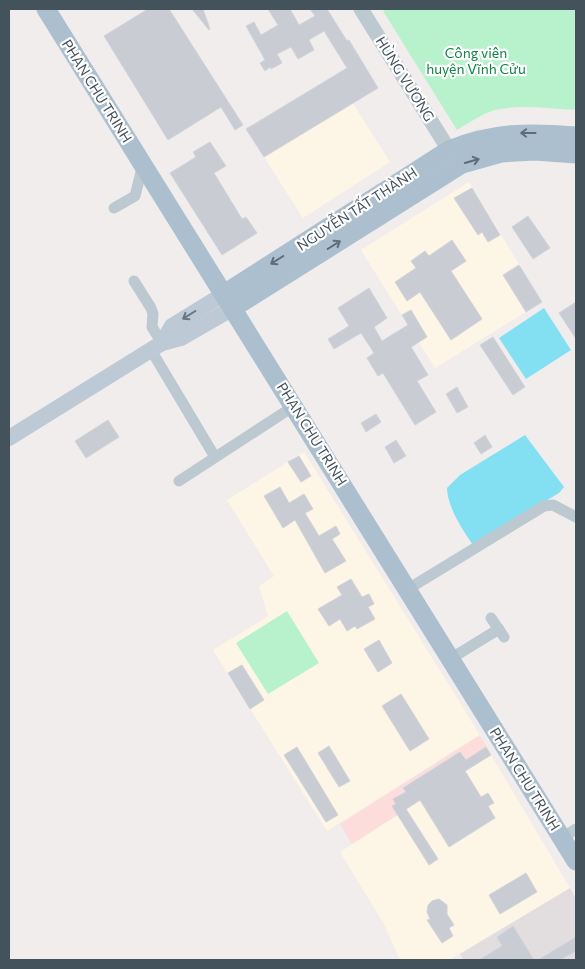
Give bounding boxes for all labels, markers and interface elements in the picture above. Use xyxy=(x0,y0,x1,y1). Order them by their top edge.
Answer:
street label: HÙNG VƯƠNG xyxy=(372,33,438,124)
street label: PHAN CHU TRINH xyxy=(59,36,136,145)
park label: Công viên huyện Vĩnh Cửu xyxy=(426,44,526,77)
one-way arrow xyxy=(520,128,536,138)
one-way arrow xyxy=(464,156,480,166)
street label: NGUYỄN TẤT THÀNH xyxy=(292,162,420,254)
one-way arrow xyxy=(326,240,340,250)
one-way arrow xyxy=(271,256,285,266)
one-way arrow xyxy=(183,311,197,321)
street label: PHAN CHU TRINH xyxy=(274,379,351,488)
street label: PHAN CHU TRINH xyxy=(487,724,564,833)

